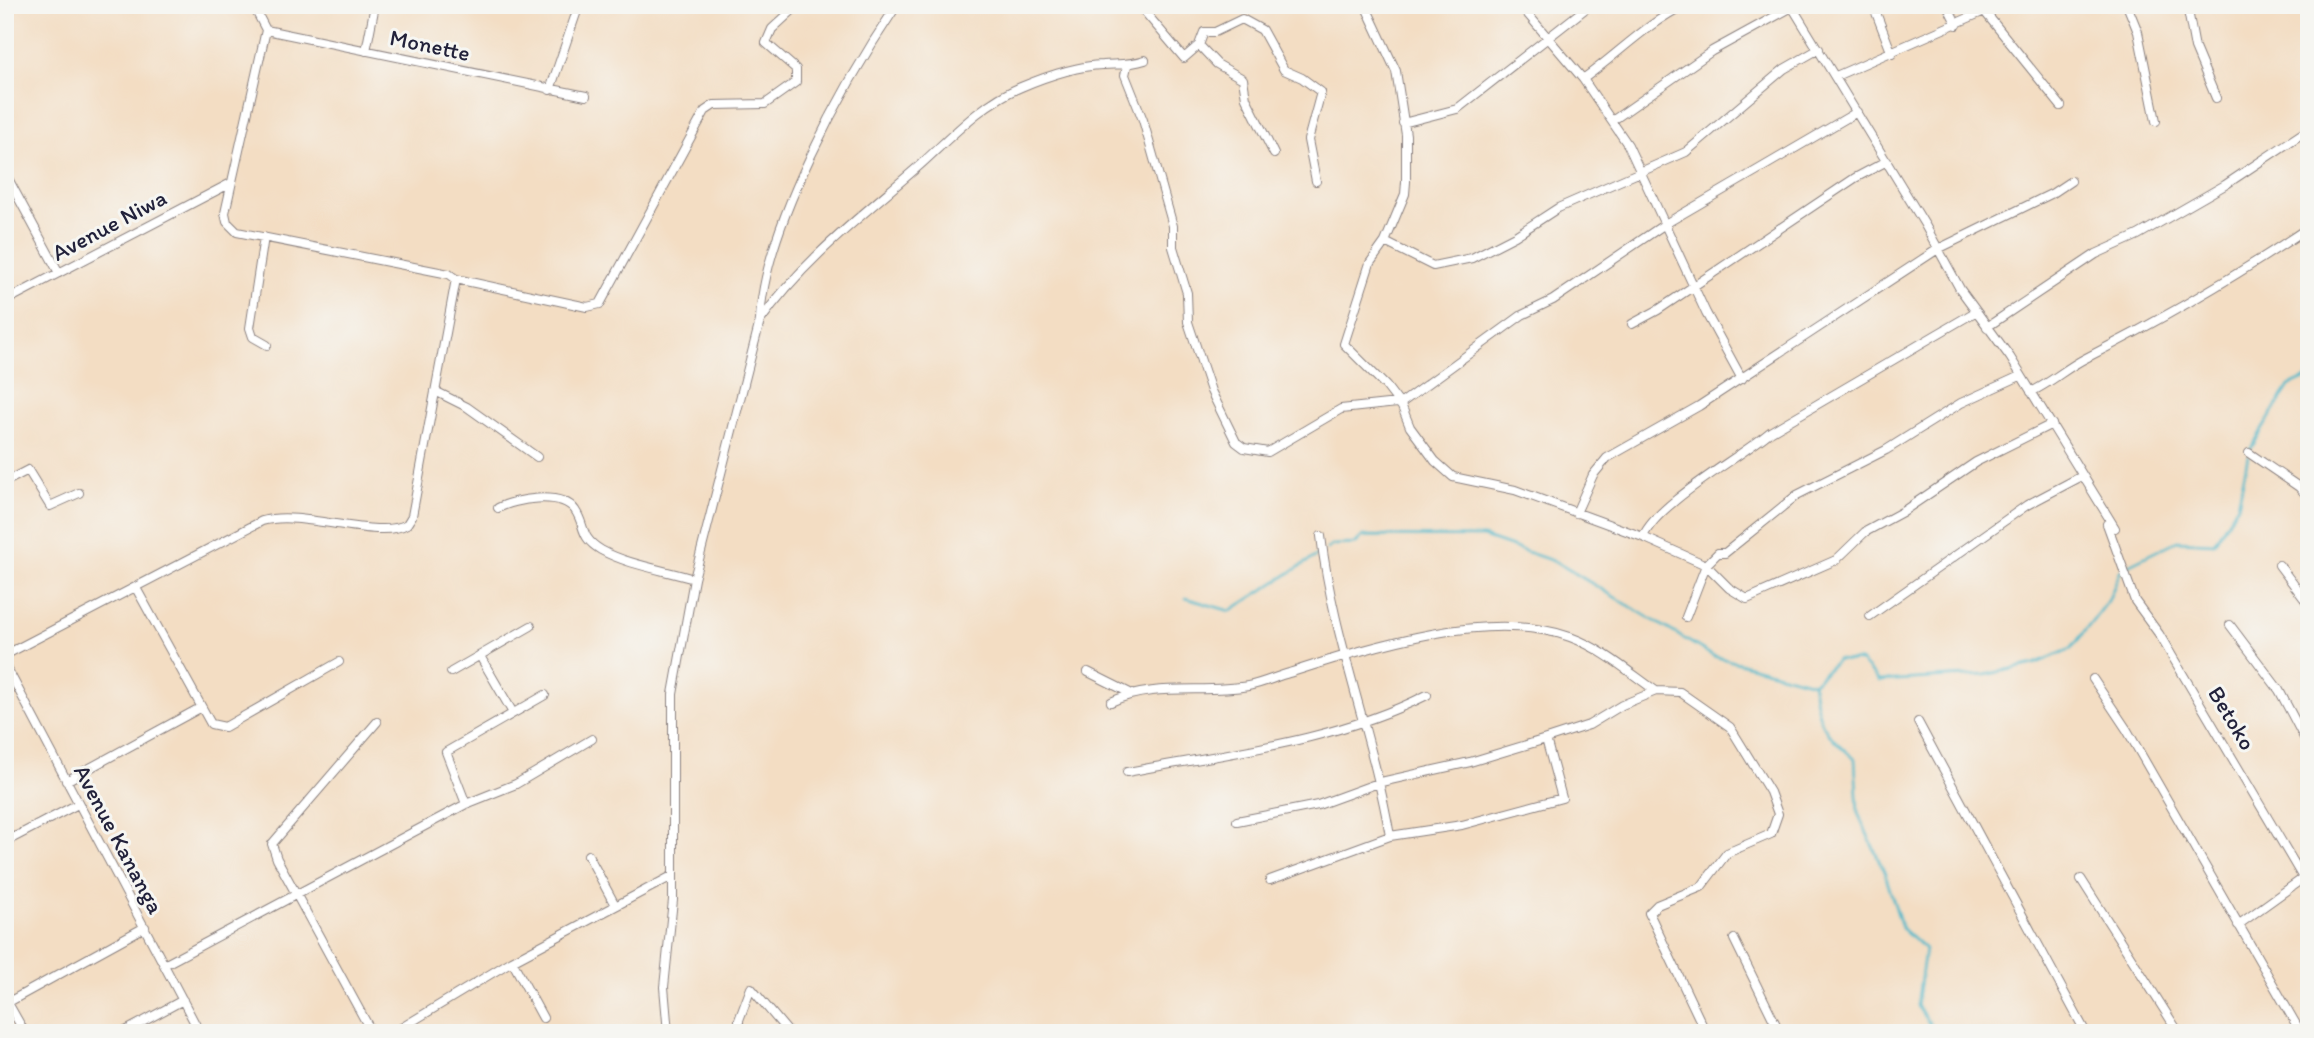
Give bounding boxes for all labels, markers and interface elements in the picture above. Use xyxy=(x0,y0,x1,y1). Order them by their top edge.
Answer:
street label: Monette xyxy=(387,23,473,67)
street label: Avenue Niwa xyxy=(47,183,171,267)
street label: Betoko xyxy=(2202,681,2262,755)
street label: Avenue Kananga xyxy=(68,760,170,918)

